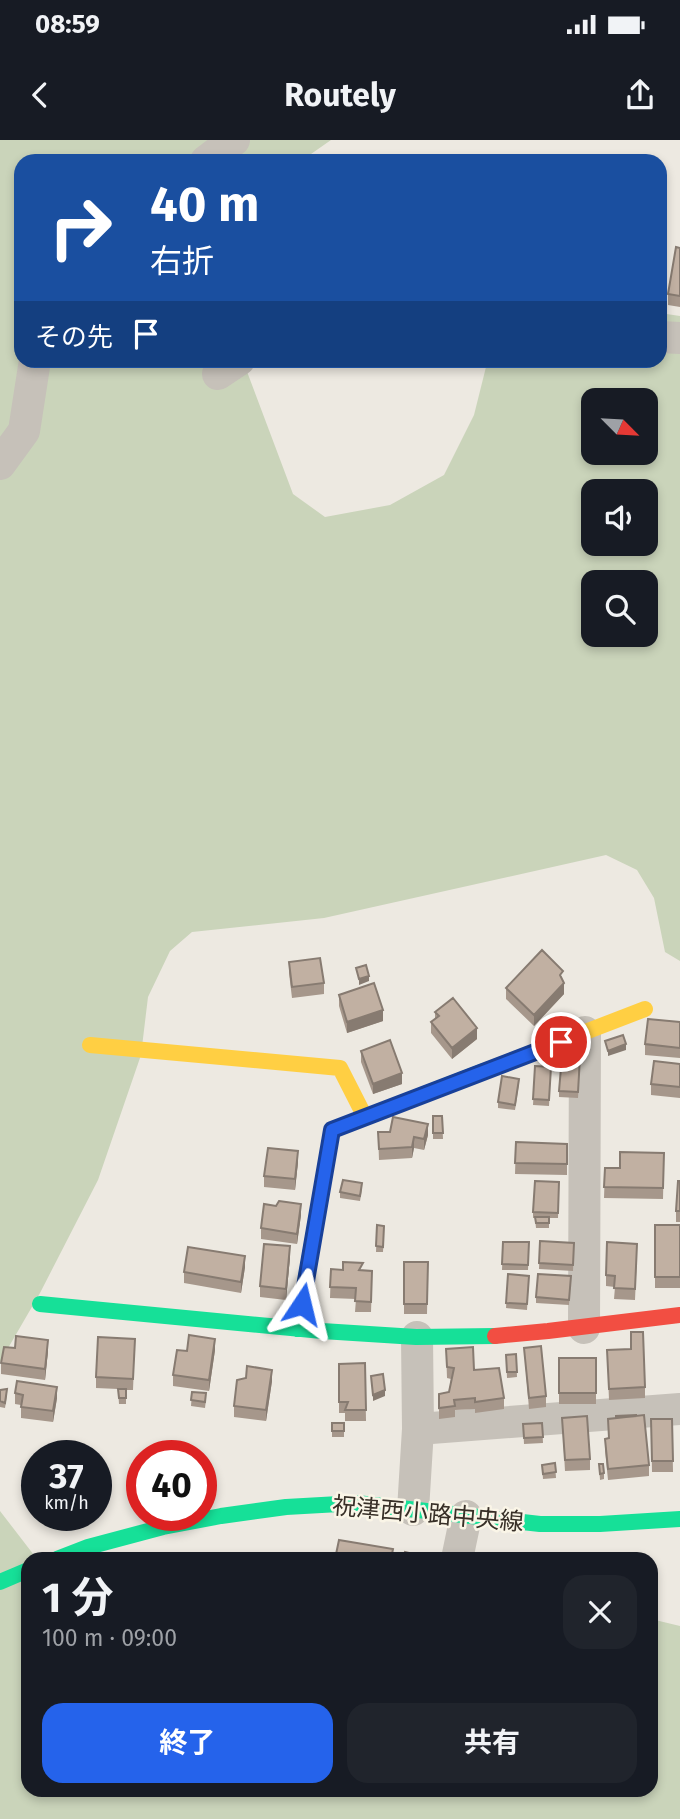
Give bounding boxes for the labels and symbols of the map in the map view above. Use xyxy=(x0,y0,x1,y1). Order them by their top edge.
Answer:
north arrow xyxy=(581,388,658,466)
pin xyxy=(531,1012,591,1072)
position arrow xyxy=(265,1267,339,1341)
speed limit sign: 40 xyxy=(126,1440,217,1531)
street label: 祝津西小路中央線 xyxy=(331,1492,525,1536)

